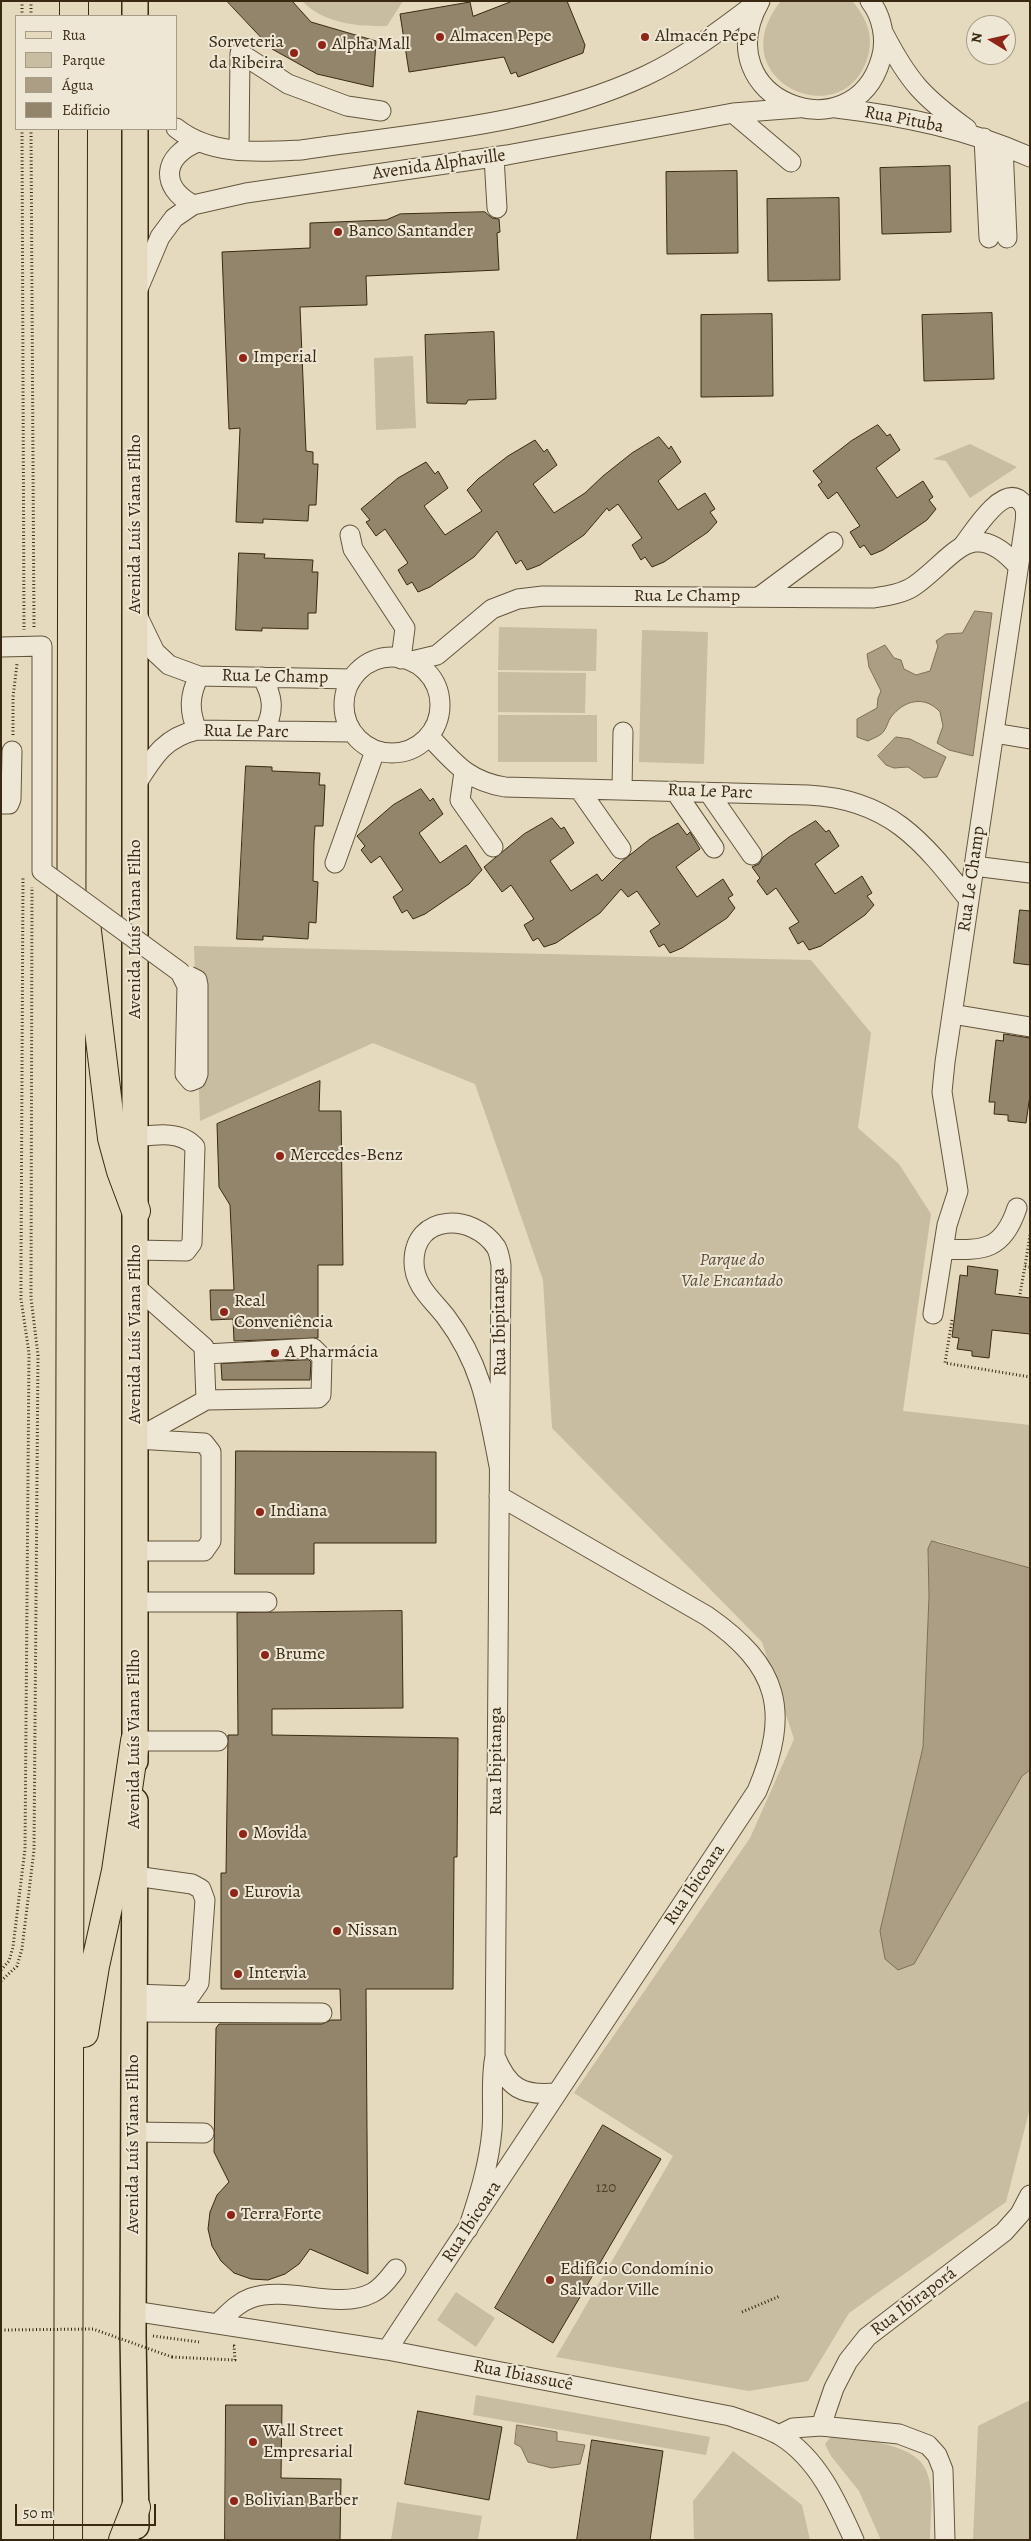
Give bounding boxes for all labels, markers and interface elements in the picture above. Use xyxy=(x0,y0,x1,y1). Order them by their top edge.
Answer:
legend xyxy=(15,15,178,130)
north arrow xyxy=(966,15,1016,65)
text: Rua xyxy=(62,25,86,45)
place label: Almacen Pepe xyxy=(450,26,552,48)
place label: Almacén Pepe xyxy=(655,26,757,48)
marker: Almacen Pepe xyxy=(434,31,446,43)
marker: Almacén Pepe xyxy=(639,31,651,43)
text: N xyxy=(966,31,987,44)
place label: Sorveteria da Ribeira xyxy=(209,32,284,74)
place label: Alpha Mall xyxy=(332,34,410,56)
marker: Alpha Mall xyxy=(316,39,328,51)
marker: Sorveteria da Ribeira xyxy=(288,47,300,59)
text: Parque xyxy=(62,50,105,70)
text: Água xyxy=(62,75,93,95)
text: Edifício xyxy=(62,100,110,120)
street label: Rua Pituba xyxy=(863,102,945,138)
street label: Avenida Alphaville xyxy=(371,145,507,185)
place label: Banco Santander xyxy=(348,221,473,243)
marker: Banco Santander xyxy=(332,226,344,238)
place label: Imperial xyxy=(253,347,317,369)
marker: Imperial xyxy=(237,352,249,364)
street label: Avenida Luís Viana Filho xyxy=(125,434,147,614)
street label: Rua Le Champ xyxy=(634,586,740,608)
street label: Rua Le Champ xyxy=(221,665,329,689)
street label: Rua Le Parc xyxy=(203,720,289,744)
street label: Rua Le Parc xyxy=(667,780,753,804)
street label: Rua Le Champ xyxy=(954,825,990,933)
street label: Avenida Luís Viana Filho xyxy=(125,839,147,1019)
place label: Mercedes-Benz xyxy=(290,1145,403,1167)
marker: Mercedes-Benz xyxy=(274,1150,286,1162)
street label: Avenida Luís Viana Filho xyxy=(125,1244,147,1424)
park label: Parque do Vale Encantado xyxy=(681,1250,783,1292)
street label: Rua Ibipitanga xyxy=(488,1267,512,1377)
place label: Real Conveniência xyxy=(234,1291,333,1334)
marker: Real Conveniência xyxy=(218,1306,230,1318)
place label: A Pharmácia xyxy=(285,1342,378,1364)
marker: A Pharmácia xyxy=(269,1347,281,1359)
place label: Indiana xyxy=(270,1501,328,1523)
marker: Indiana xyxy=(254,1506,266,1518)
place label: Brume xyxy=(275,1644,325,1666)
street label: Avenida Luís Viana Filho xyxy=(124,1649,146,1829)
marker: Brume xyxy=(259,1649,271,1661)
street label: Rua Ibipitanga xyxy=(486,1707,508,1815)
place label: Movida xyxy=(253,1823,308,1845)
marker: Movida xyxy=(237,1828,249,1840)
street label: Rua Ibicoara xyxy=(660,1841,730,1929)
place label: Eurovia xyxy=(244,1882,301,1904)
marker: Eurovia xyxy=(228,1887,240,1899)
place label: Nissan xyxy=(347,1920,398,1942)
marker: Nissan xyxy=(331,1925,343,1937)
place label: Intervia xyxy=(248,1963,307,1985)
marker: Intervia xyxy=(232,1968,244,1980)
street label: Avenida Luís Viana Filho xyxy=(123,2054,145,2234)
street label: Rua Ibicoara xyxy=(438,2177,506,2267)
house number: 120 xyxy=(596,2179,616,2197)
place label: Terra Forte xyxy=(241,2204,322,2226)
marker: Terra Forte xyxy=(225,2209,237,2221)
place label: Edifício Condomínio Salvador Ville xyxy=(560,2259,714,2302)
street label: Rua Ibiraporá xyxy=(867,2263,961,2341)
marker: Edifício Condomínio Salvador Ville xyxy=(544,2274,556,2286)
street label: Rua Ibiassucê xyxy=(471,2356,575,2396)
place label: Wall Street Empresarial xyxy=(263,2421,353,2464)
marker: Wall Street Empresarial xyxy=(247,2436,259,2448)
place label: Bolivian Barber xyxy=(244,2490,358,2512)
scale bar xyxy=(18,2494,159,2526)
marker: Bolivian Barber xyxy=(228,2495,240,2507)
text: 50 m xyxy=(23,2503,53,2523)

